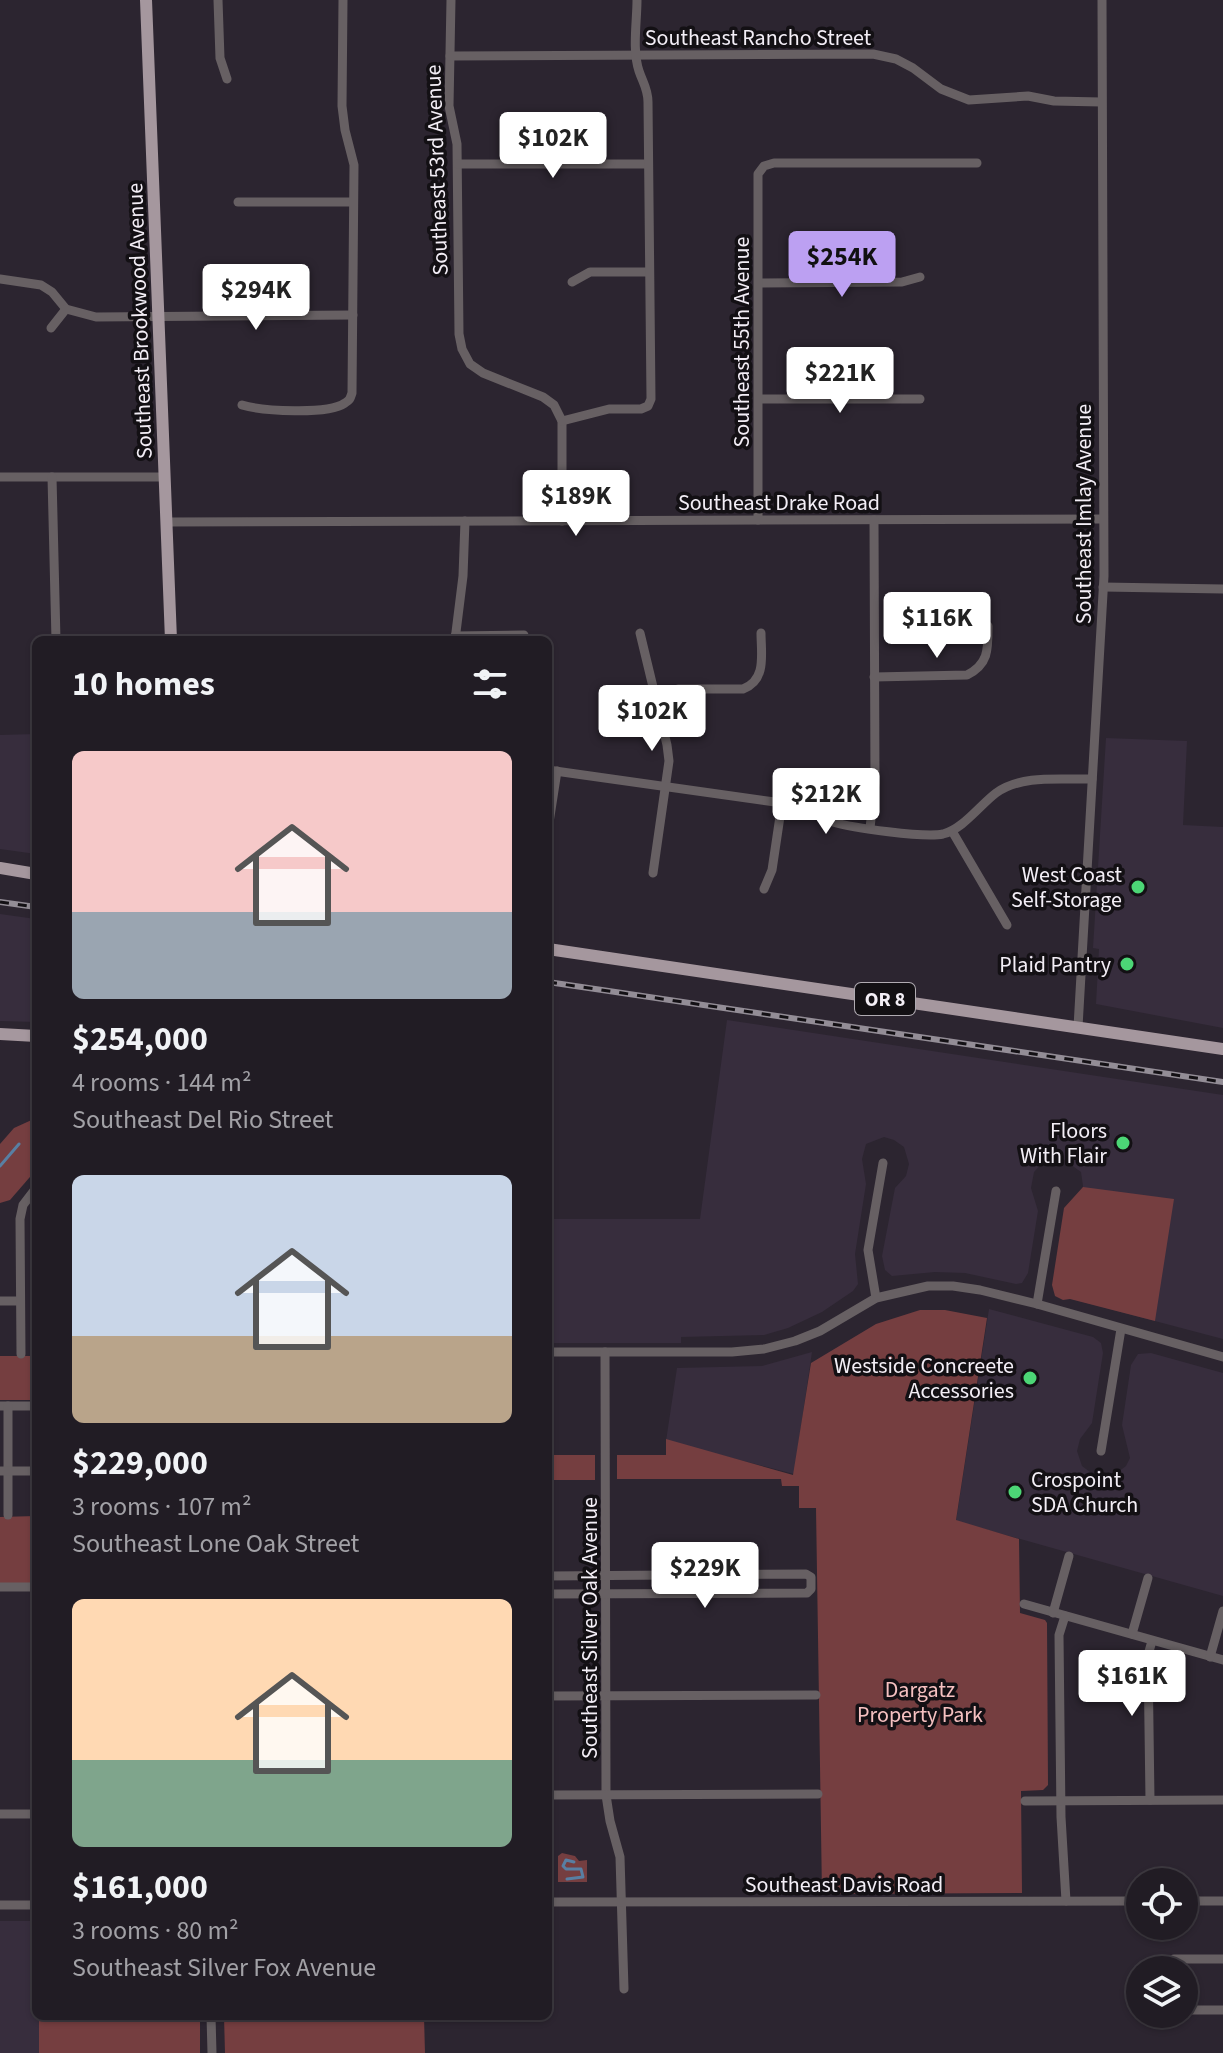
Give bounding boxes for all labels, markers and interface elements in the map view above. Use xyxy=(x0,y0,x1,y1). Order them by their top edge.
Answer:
street label: Southeast Rancho Street xyxy=(645,22,872,54)
street label: Southeast 53rd Avenue xyxy=(417,64,457,276)
pin: $102K xyxy=(497,112,609,180)
text: $102K xyxy=(518,119,588,156)
street label: Southeast Brookwood Avenue xyxy=(119,182,161,460)
pin: $254K xyxy=(786,231,898,299)
street label: Southeast 55th Avenue xyxy=(726,237,758,447)
text: $254K xyxy=(807,238,877,275)
pin: $294K xyxy=(200,264,312,332)
text: $294K xyxy=(221,271,291,308)
pin: $221K xyxy=(784,347,896,415)
text: $221K xyxy=(805,354,875,391)
street label: Southeast Imlay Avenue xyxy=(1068,404,1100,624)
pin: $189K xyxy=(520,470,632,538)
text: $189K xyxy=(541,477,611,514)
street label: Southeast Drake Road xyxy=(678,487,880,519)
pin: $116K xyxy=(881,592,993,660)
text: $116K xyxy=(902,599,972,636)
text: 10 homes xyxy=(72,660,215,709)
icon: filters xyxy=(468,662,512,706)
pin: $102K xyxy=(596,685,708,753)
text: $102K xyxy=(617,692,687,729)
pin: $212K xyxy=(770,768,882,836)
text: $212K xyxy=(791,775,861,812)
icon: home xyxy=(220,803,364,947)
place label: West Coast Self-Storage xyxy=(1011,859,1123,916)
marker: West Coast Self-Storage xyxy=(1129,878,1147,896)
place label: Plaid Pantry xyxy=(999,949,1112,981)
marker: Plaid Pantry xyxy=(1118,955,1136,973)
road number: OR 8 xyxy=(855,983,915,1015)
text: $254,000 xyxy=(72,1015,208,1064)
text: 4 rooms · 144 m² xyxy=(72,1064,251,1101)
text: Southeast Del Rio Street xyxy=(72,1101,333,1138)
place label: Floors With Flair xyxy=(1020,1115,1107,1172)
marker: Floors With Flair xyxy=(1114,1134,1132,1152)
icon: home xyxy=(220,1227,364,1371)
place label: Westside Concreete Accessories xyxy=(834,1350,1014,1407)
marker: Westside Concreete Accessories xyxy=(1021,1369,1039,1387)
text: $229,000 xyxy=(72,1439,208,1488)
place label: Crospoint SDA Church xyxy=(1031,1464,1138,1521)
marker: Crospoint SDA Church xyxy=(1006,1483,1024,1501)
text: 3 rooms · 107 m² xyxy=(72,1488,251,1525)
street label: Southeast Silver Oak Avenue xyxy=(574,1497,606,1759)
text: Southeast Lone Oak Street xyxy=(72,1525,359,1562)
pin: $229K xyxy=(649,1542,761,1610)
text: $229K xyxy=(670,1549,740,1586)
pin: $161K xyxy=(1076,1650,1188,1718)
icon: home xyxy=(220,1651,364,1795)
text: $161K xyxy=(1097,1657,1167,1694)
park label: Dargatz Property Park xyxy=(857,1674,983,1731)
text: $161,000 xyxy=(72,1863,208,1912)
map controls xyxy=(1126,1868,1198,2028)
button: locate xyxy=(1126,1868,1198,1940)
street label: Southeast Davis Road xyxy=(745,1869,943,1901)
text: 3 rooms · 80 m² xyxy=(72,1912,239,1949)
text: Southeast Silver Fox Avenue xyxy=(72,1949,376,1986)
button: layers xyxy=(1126,1956,1198,2028)

